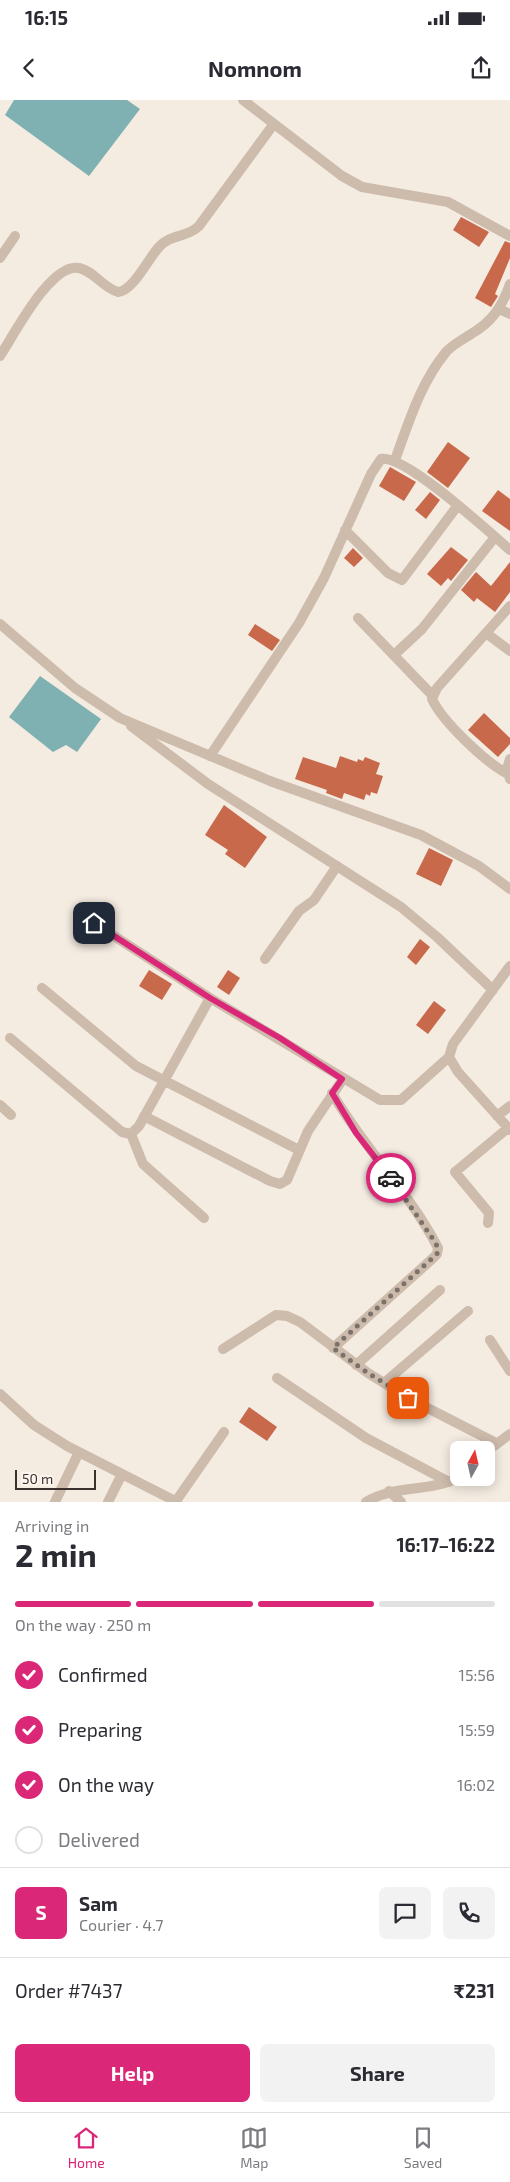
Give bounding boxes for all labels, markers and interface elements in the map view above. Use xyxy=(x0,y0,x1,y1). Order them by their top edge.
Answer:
text: 16:15 xyxy=(25,6,68,29)
icon: back xyxy=(15,54,43,82)
icon: share xyxy=(467,54,495,82)
text: Nomnom xyxy=(208,55,302,81)
pin xyxy=(73,902,115,944)
icon: home xyxy=(80,909,108,937)
courier xyxy=(366,1153,416,1203)
icon: car xyxy=(377,1164,405,1192)
pin xyxy=(387,1377,429,1419)
icon: bag xyxy=(394,1384,422,1412)
north arrow xyxy=(450,1441,495,1486)
map controls xyxy=(450,1441,495,1486)
scale bar xyxy=(15,1467,96,1490)
text: 50 m xyxy=(22,1470,53,1487)
text: Arriving in xyxy=(15,1516,89,1535)
text: 16:17–16:22 xyxy=(396,1533,495,1556)
text: 2 min xyxy=(15,1535,97,1573)
text: On the way · 250 m xyxy=(15,1615,151,1634)
icon: check xyxy=(15,1661,43,1689)
text: Confirmed xyxy=(58,1663,148,1686)
text: 15:56 xyxy=(459,1665,495,1684)
icon: check xyxy=(15,1716,43,1744)
text: Preparing xyxy=(58,1718,142,1741)
text: 15:59 xyxy=(459,1720,495,1739)
icon: check xyxy=(15,1771,43,1799)
text: On the way xyxy=(58,1773,154,1796)
text: 16:02 xyxy=(457,1775,495,1794)
text: Delivered xyxy=(58,1828,140,1851)
button: chat xyxy=(379,1887,431,1939)
button: phone xyxy=(443,1887,495,1939)
text: Sam xyxy=(79,1892,118,1915)
text: S xyxy=(35,1901,47,1924)
text: Courier · 4.7 xyxy=(79,1915,163,1934)
text: Order #7437 xyxy=(15,1979,122,2002)
text: ₹231 xyxy=(454,1979,495,2002)
button: Help xyxy=(15,2044,250,2102)
button: Share xyxy=(260,2044,495,2102)
tab: Home xyxy=(68,2124,105,2171)
tab: Map xyxy=(240,2124,268,2171)
tab: Saved xyxy=(404,2124,442,2171)

